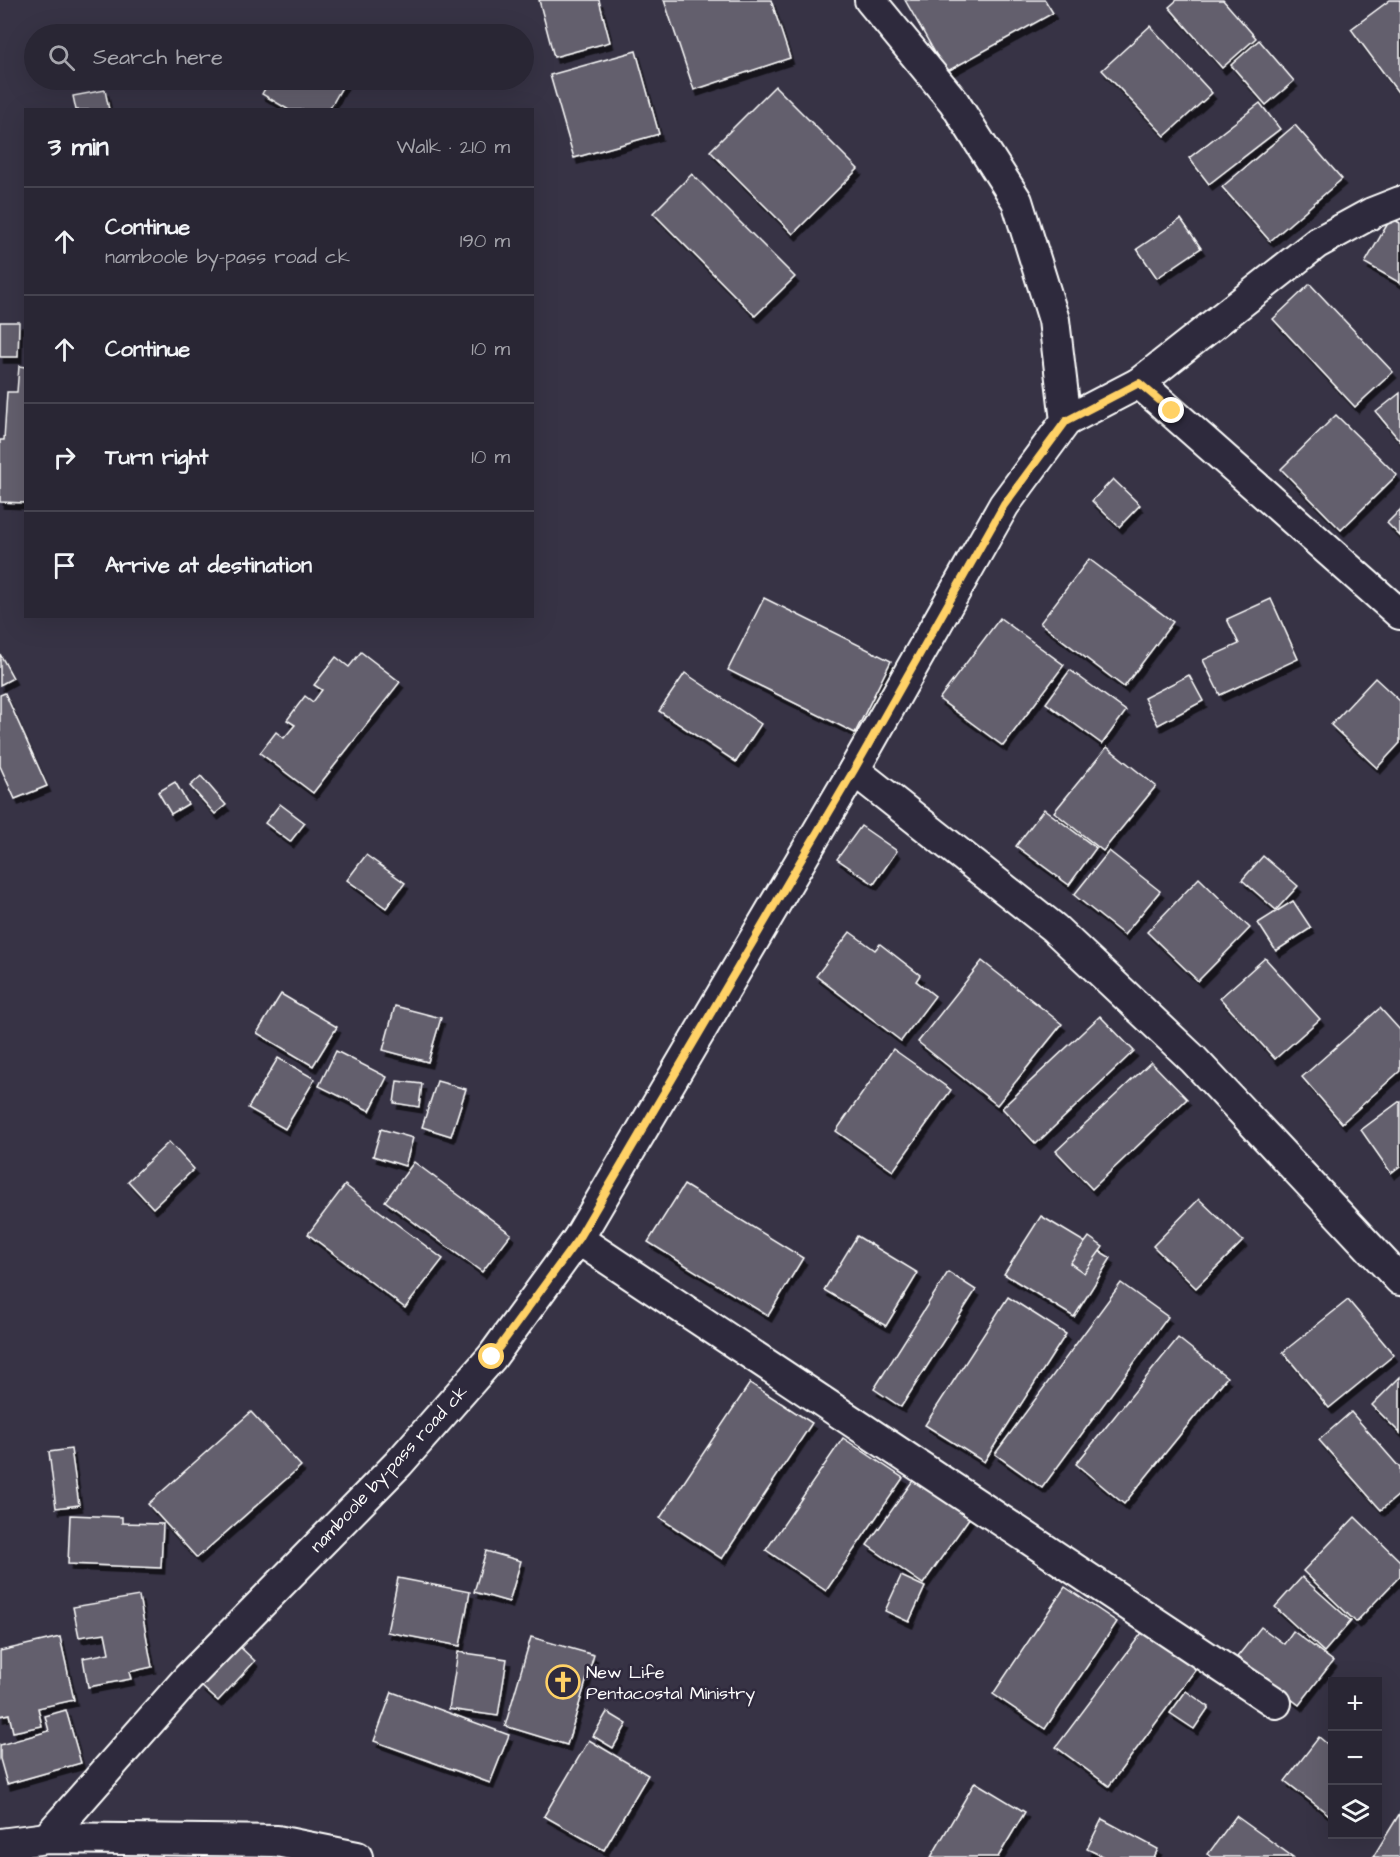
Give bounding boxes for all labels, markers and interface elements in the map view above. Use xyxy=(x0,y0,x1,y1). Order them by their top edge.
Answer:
search box xyxy=(24,24,534,90)
icon: search xyxy=(45,41,78,74)
text: Search here xyxy=(93,42,223,73)
text: 3 min xyxy=(48,129,109,165)
text: Walk · 210 m xyxy=(397,133,510,161)
text: Continue xyxy=(105,212,190,243)
icon: ahead xyxy=(48,225,81,258)
text: 190 m xyxy=(460,227,510,255)
text: namboole by-pass road ck xyxy=(105,243,350,271)
icon: ahead xyxy=(48,333,81,366)
text: Continue xyxy=(105,334,190,365)
text: 10 m xyxy=(471,335,510,363)
route end xyxy=(1158,397,1184,423)
icon: right xyxy=(48,441,81,474)
text: Turn right xyxy=(105,442,208,473)
text: 10 m xyxy=(471,443,510,471)
icon: arrive xyxy=(48,549,81,582)
text: Arrive at destination xyxy=(105,550,312,581)
route start xyxy=(478,1343,504,1369)
street label: namboole by-pass road ck xyxy=(305,1380,474,1559)
place label: New Life Pentacostal Ministry xyxy=(586,1660,755,1707)
church icon: New Life Pentacostal Ministry xyxy=(545,1664,581,1700)
map controls xyxy=(1328,1677,1382,1839)
button: + xyxy=(1328,1677,1382,1731)
button: − xyxy=(1328,1731,1382,1785)
button: layers xyxy=(1328,1785,1382,1839)

